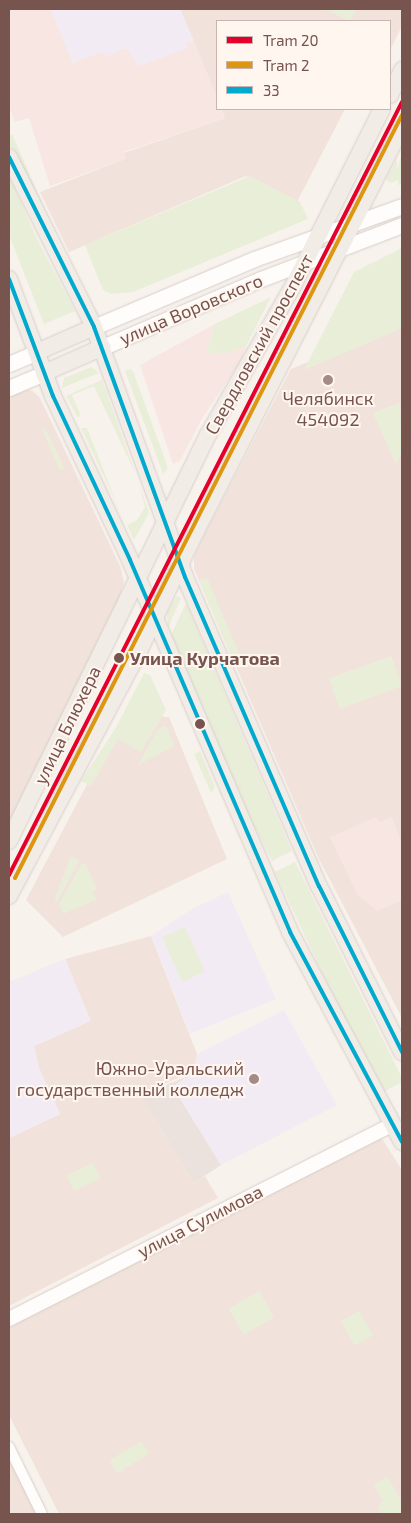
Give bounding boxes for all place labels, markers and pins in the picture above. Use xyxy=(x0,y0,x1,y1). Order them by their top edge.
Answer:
marker: Челябинск 454092 xyxy=(322,374,334,386)
place label: Челябинск 454092 xyxy=(283,388,373,430)
place label: Улица Курчатова xyxy=(130,647,280,669)
marker: Улица Курчатова xyxy=(112,651,126,665)
unlabelled marker xyxy=(195,719,205,729)
place label: Южно-Уральский государственный колледж xyxy=(17,1058,244,1100)
marker: Южно-Уральский государственный колледж xyxy=(248,1073,260,1085)

